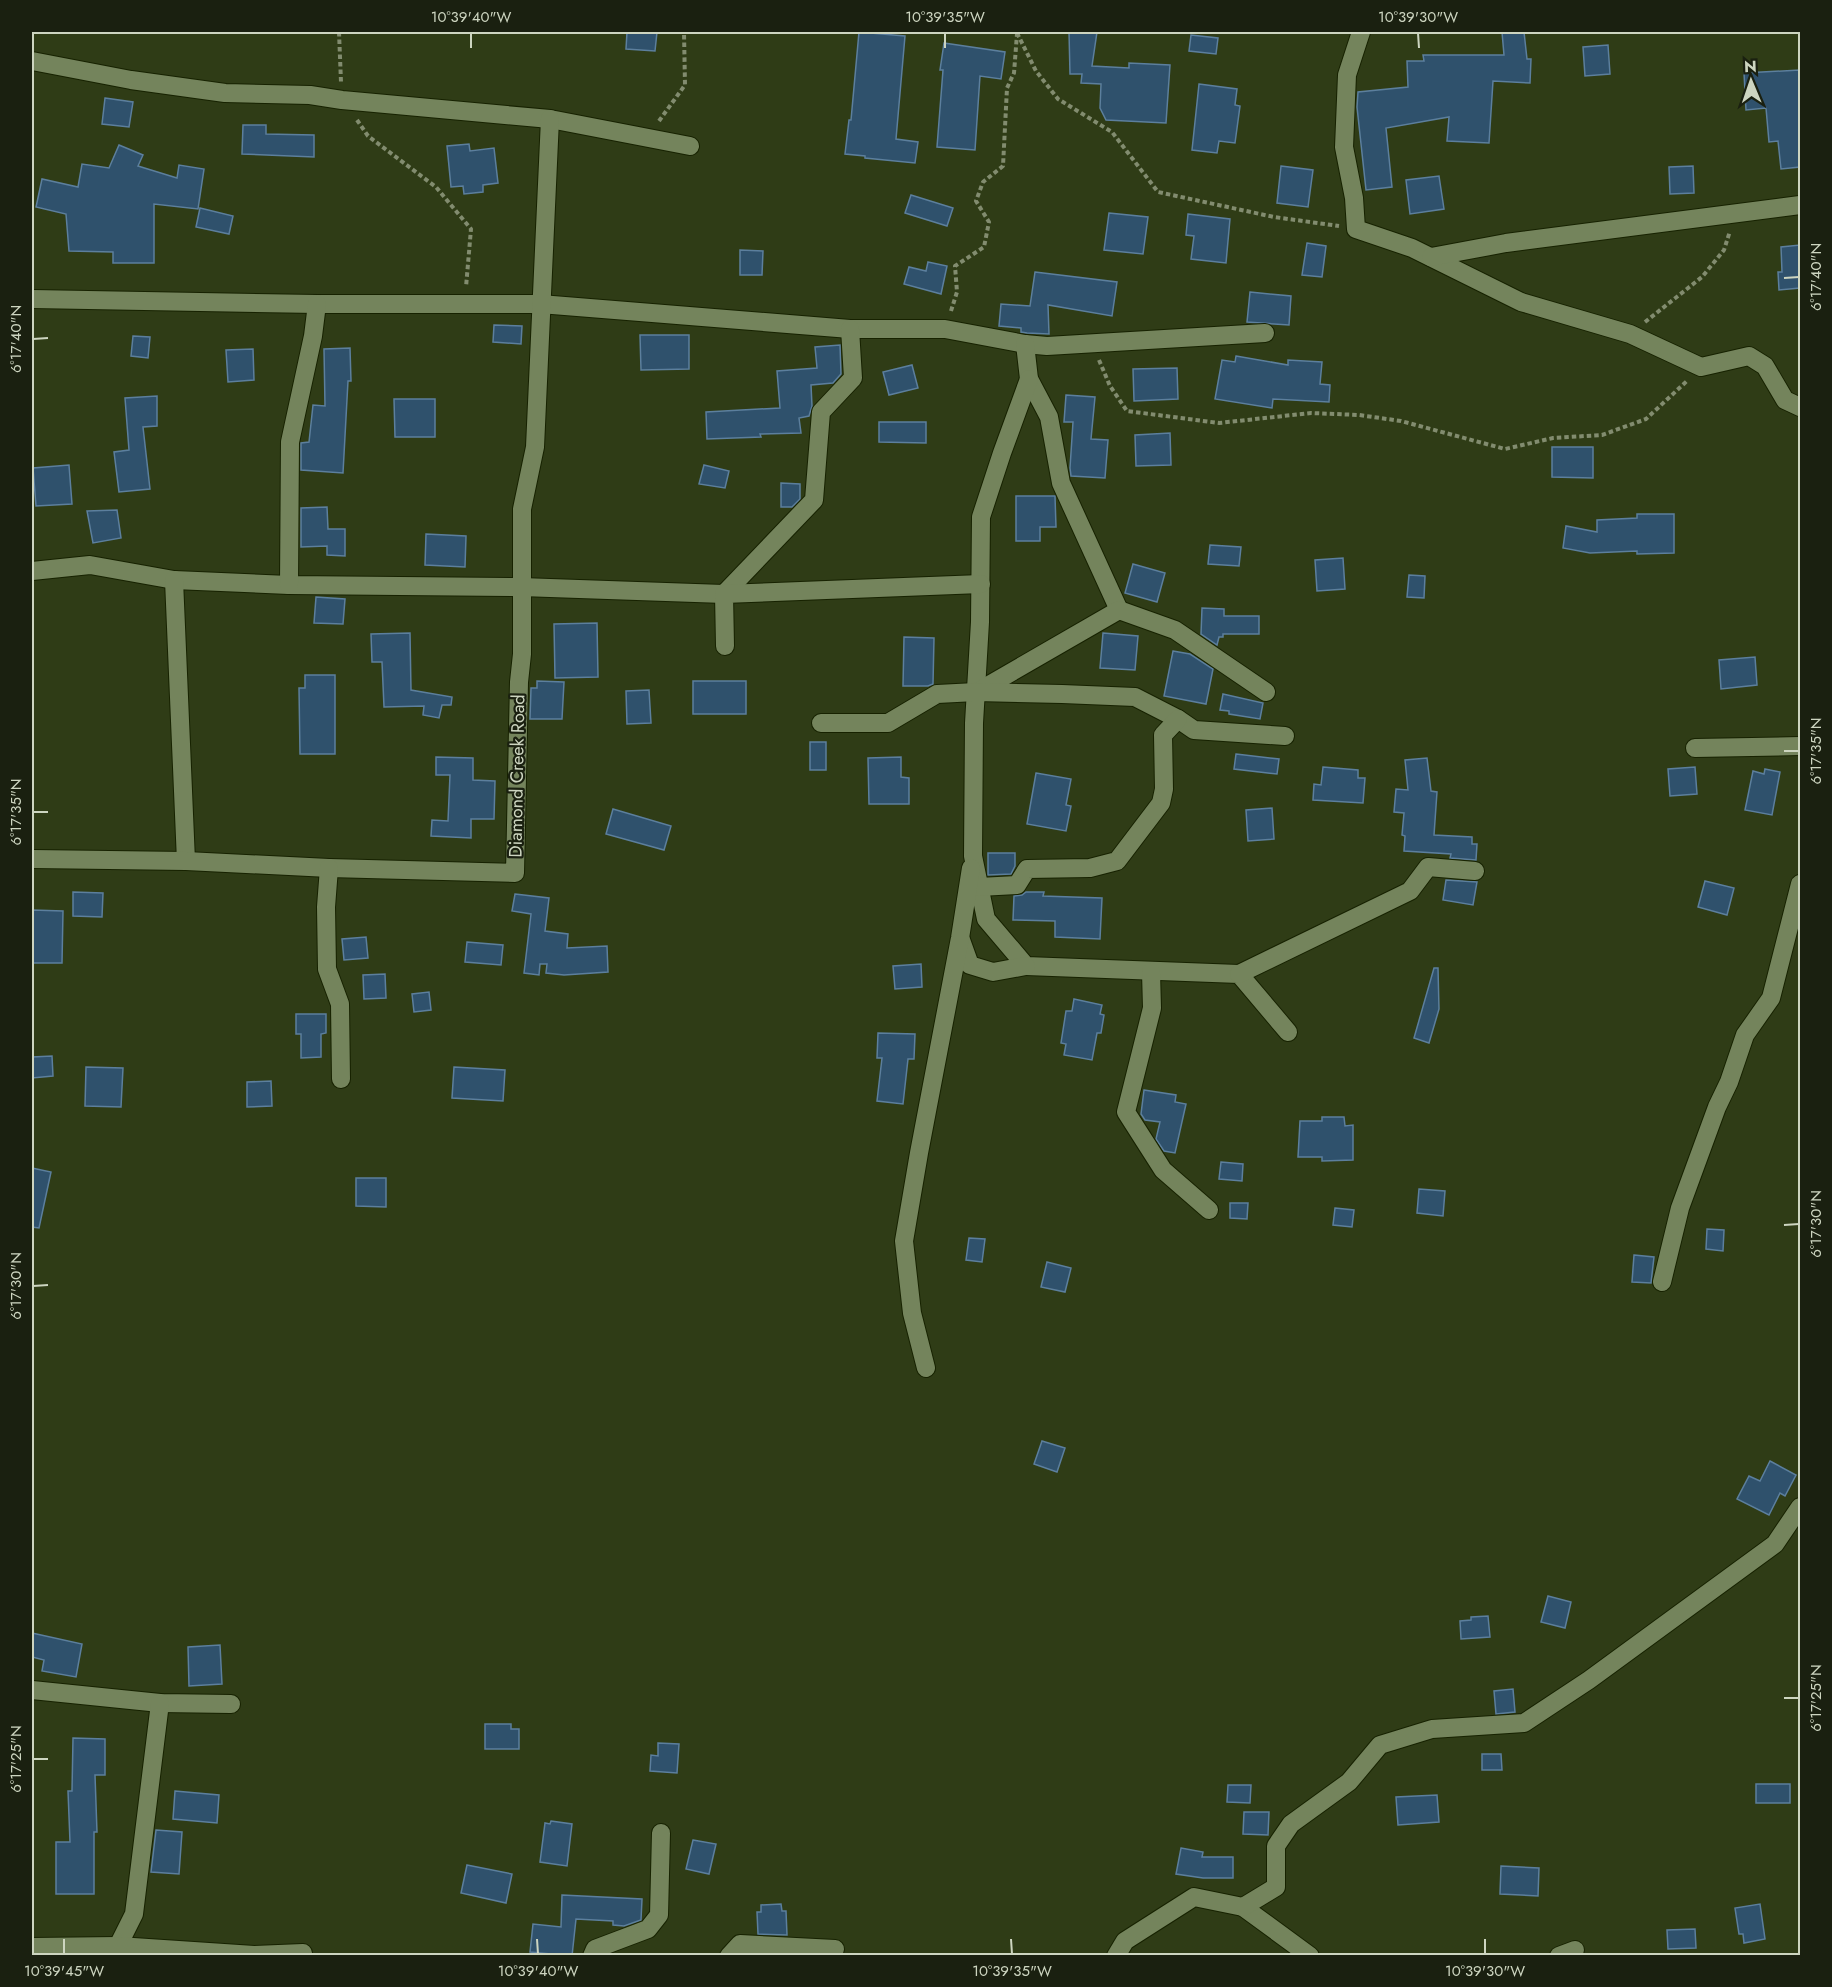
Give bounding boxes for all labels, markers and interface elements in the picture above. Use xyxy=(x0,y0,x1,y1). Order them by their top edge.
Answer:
text: 10°39'40"W xyxy=(431,6,511,28)
text: 10°39'35"W xyxy=(905,6,985,28)
text: 10°39'30"W xyxy=(1378,6,1458,28)
north arrow xyxy=(1721,51,1781,111)
text: N xyxy=(1744,55,1757,78)
text: 6°17'40"N xyxy=(1805,243,1827,311)
text: 6°17'40"N xyxy=(5,305,27,373)
street label: Diamond Creek Road xyxy=(503,694,531,858)
text: 6°17'35"N xyxy=(1805,718,1827,784)
text: 6°17'35"N xyxy=(5,779,27,845)
text: 6°17'30"N xyxy=(1805,1190,1827,1258)
text: 6°17'30"N xyxy=(5,1252,27,1320)
text: 6°17'25"N xyxy=(1805,1664,1827,1732)
text: 6°17'25"N xyxy=(5,1725,27,1793)
text: 10°39'45"W xyxy=(24,1960,104,1982)
text: 10°39'40"W xyxy=(498,1960,578,1982)
text: 10°39'35"W xyxy=(972,1960,1052,1982)
text: 10°39'30"W xyxy=(1445,1960,1525,1982)

